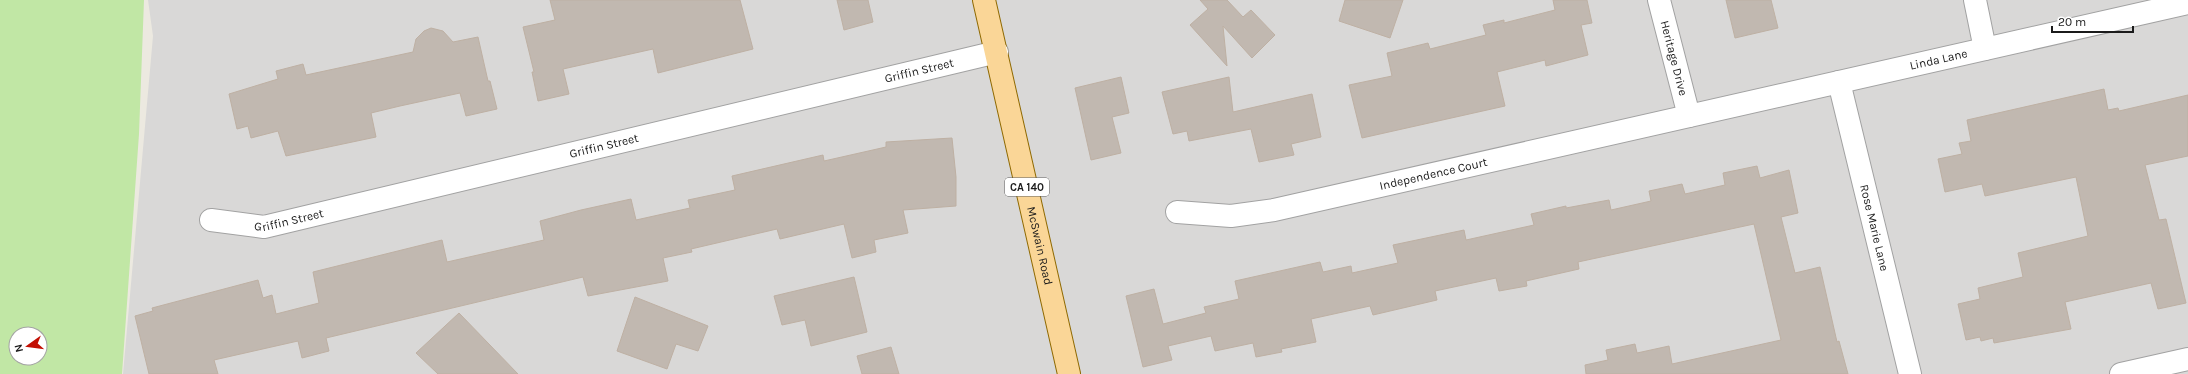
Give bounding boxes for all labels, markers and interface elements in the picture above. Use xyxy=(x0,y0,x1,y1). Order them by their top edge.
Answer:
scale bar xyxy=(2052,8,2133,34)
text: 20 m xyxy=(2058,15,2086,29)
street label: Heritage Drive xyxy=(1658,19,1690,97)
street label: Linda Lane xyxy=(1908,46,1969,73)
street label: Griffin Street xyxy=(883,55,956,86)
street label: Griffin Street xyxy=(568,131,640,161)
street label: Independence Court xyxy=(1378,155,1489,193)
road number: CA 140 xyxy=(1005,178,1049,196)
street label: Rose Marie Lane xyxy=(1857,183,1892,272)
street label: McSwain Road xyxy=(1024,205,1056,286)
street label: Griffin Street xyxy=(253,206,325,234)
north arrow xyxy=(8,326,48,366)
text: N xyxy=(12,343,26,354)

